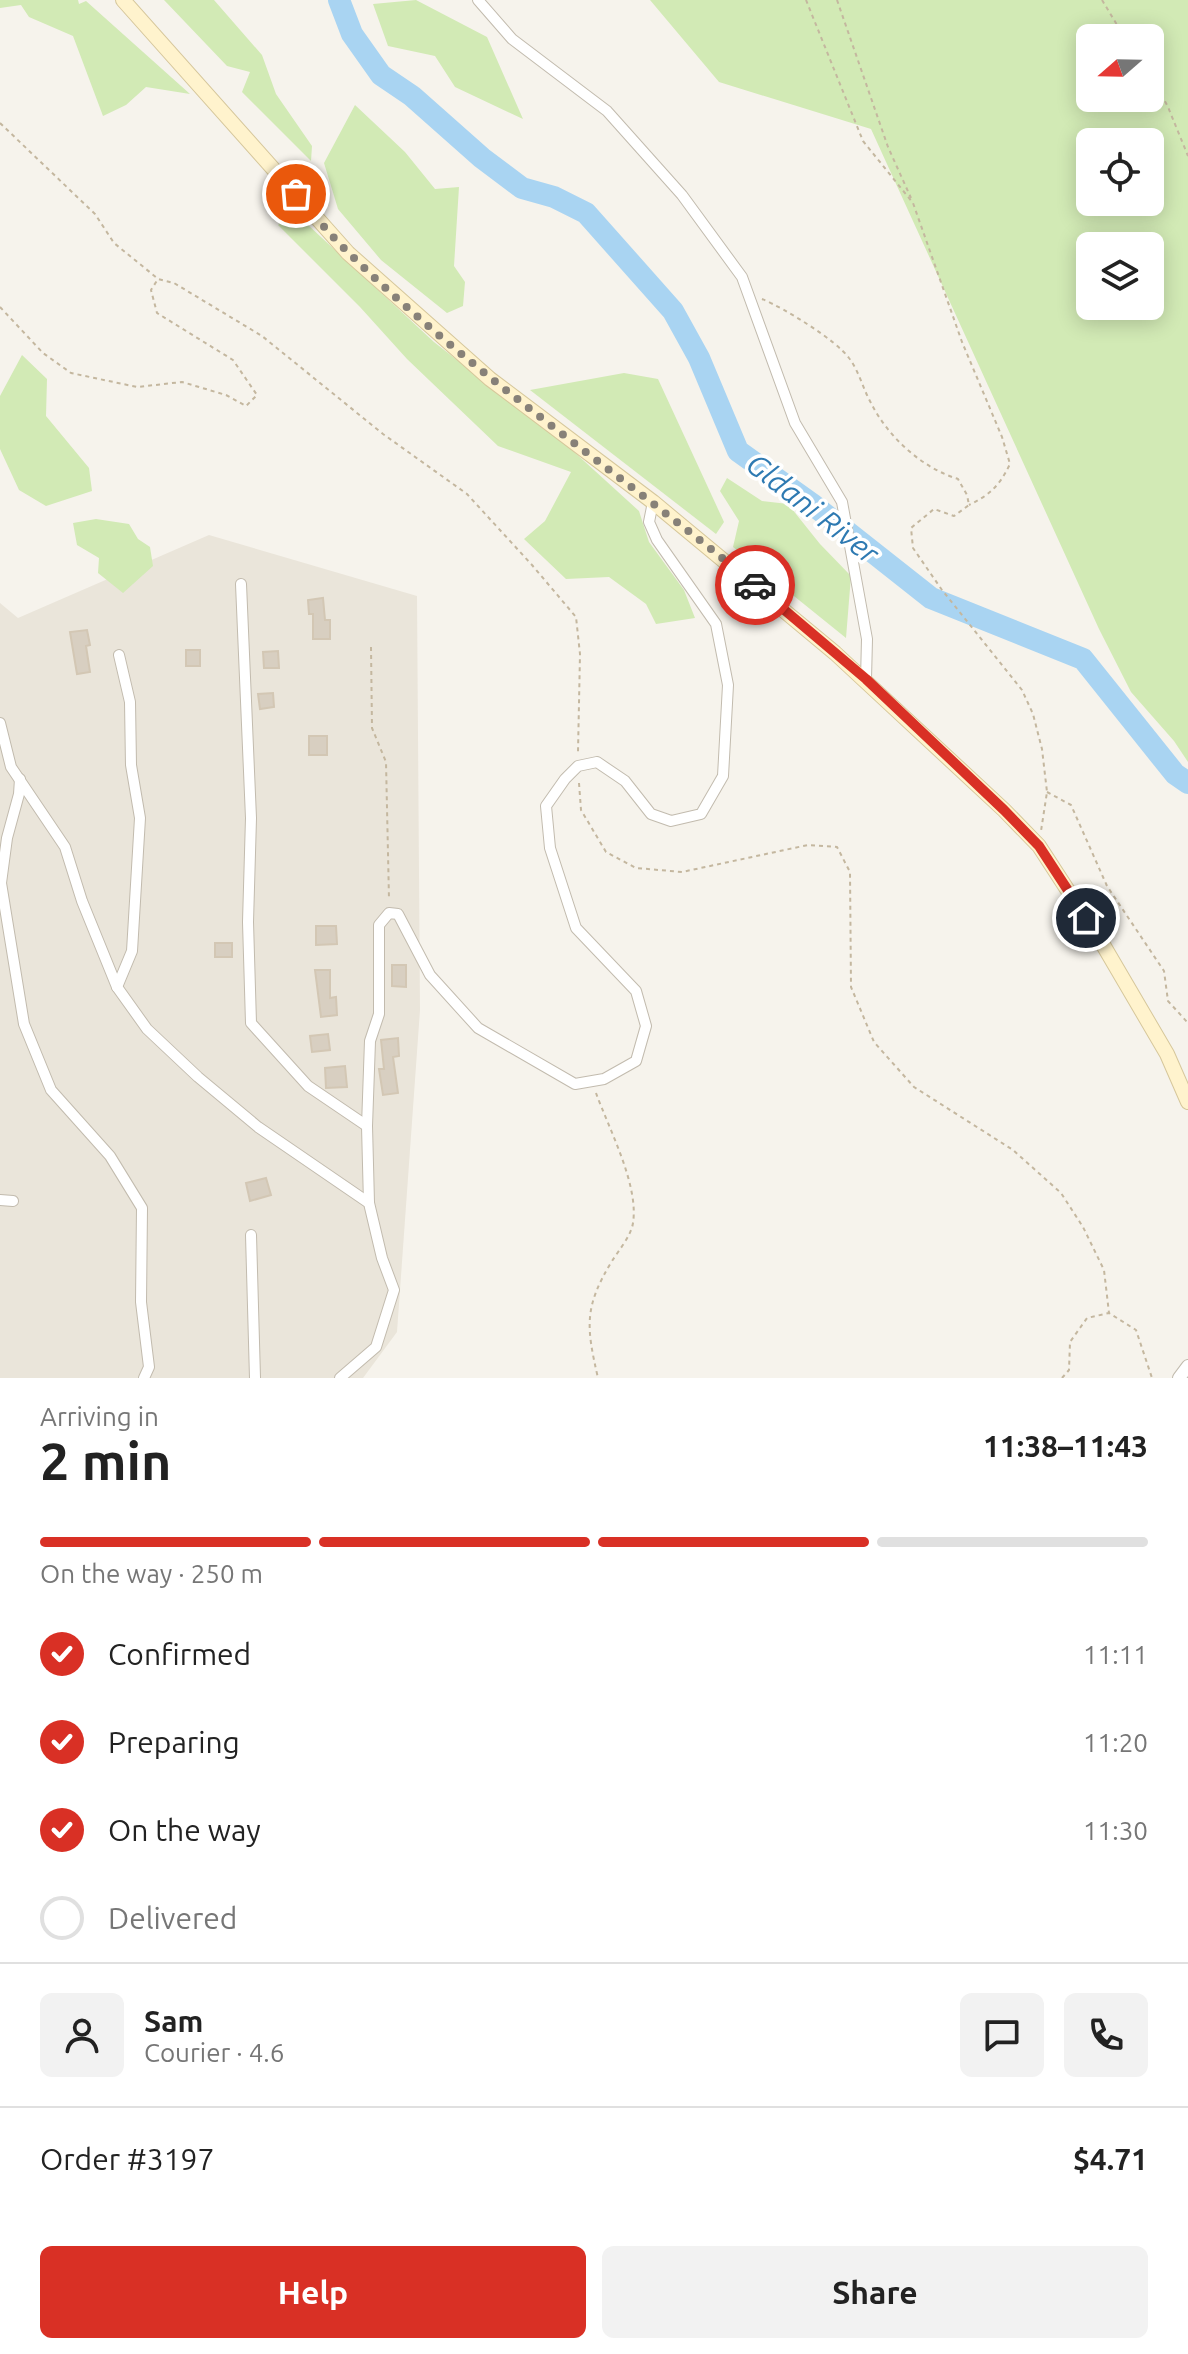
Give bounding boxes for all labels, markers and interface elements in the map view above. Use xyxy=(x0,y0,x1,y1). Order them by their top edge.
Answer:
north arrow xyxy=(1076,24,1164,112)
map controls xyxy=(1076,24,1164,320)
button: locate xyxy=(1076,128,1164,216)
pin xyxy=(262,160,330,228)
icon: bag xyxy=(274,172,318,216)
button: layers xyxy=(1076,232,1164,320)
water label: Gldani River xyxy=(740,446,887,571)
courier xyxy=(715,545,795,625)
icon: car xyxy=(733,563,777,607)
pin xyxy=(1052,884,1120,952)
icon: home xyxy=(1064,896,1108,940)
text: Arriving in xyxy=(40,1402,159,1431)
text: 11:38–11:43 xyxy=(983,1429,1148,1463)
text: 2 min xyxy=(40,1432,171,1490)
text: On the way · 250 m xyxy=(40,1559,263,1588)
icon: check xyxy=(40,1632,84,1676)
text: Confirmed xyxy=(108,1637,251,1671)
text: 11:11 xyxy=(1083,1640,1148,1669)
icon: check xyxy=(40,1720,84,1764)
text: Preparing xyxy=(108,1725,240,1759)
text: 11:20 xyxy=(1083,1728,1148,1757)
icon: check xyxy=(40,1808,84,1852)
text: On the way xyxy=(108,1813,261,1847)
text: 11:30 xyxy=(1083,1816,1148,1845)
text: Delivered xyxy=(108,1901,237,1935)
button: person xyxy=(40,1993,124,2077)
button: chat xyxy=(960,1993,1044,2077)
button: phone xyxy=(1064,1993,1148,2077)
text: Sam xyxy=(144,2004,203,2038)
text: Courier · 4.6 xyxy=(144,2038,284,2067)
text: Order #3197 xyxy=(40,2142,214,2176)
text: $4.71 xyxy=(1073,2142,1148,2176)
button: Help xyxy=(40,2246,586,2338)
button: Share xyxy=(602,2246,1148,2338)

